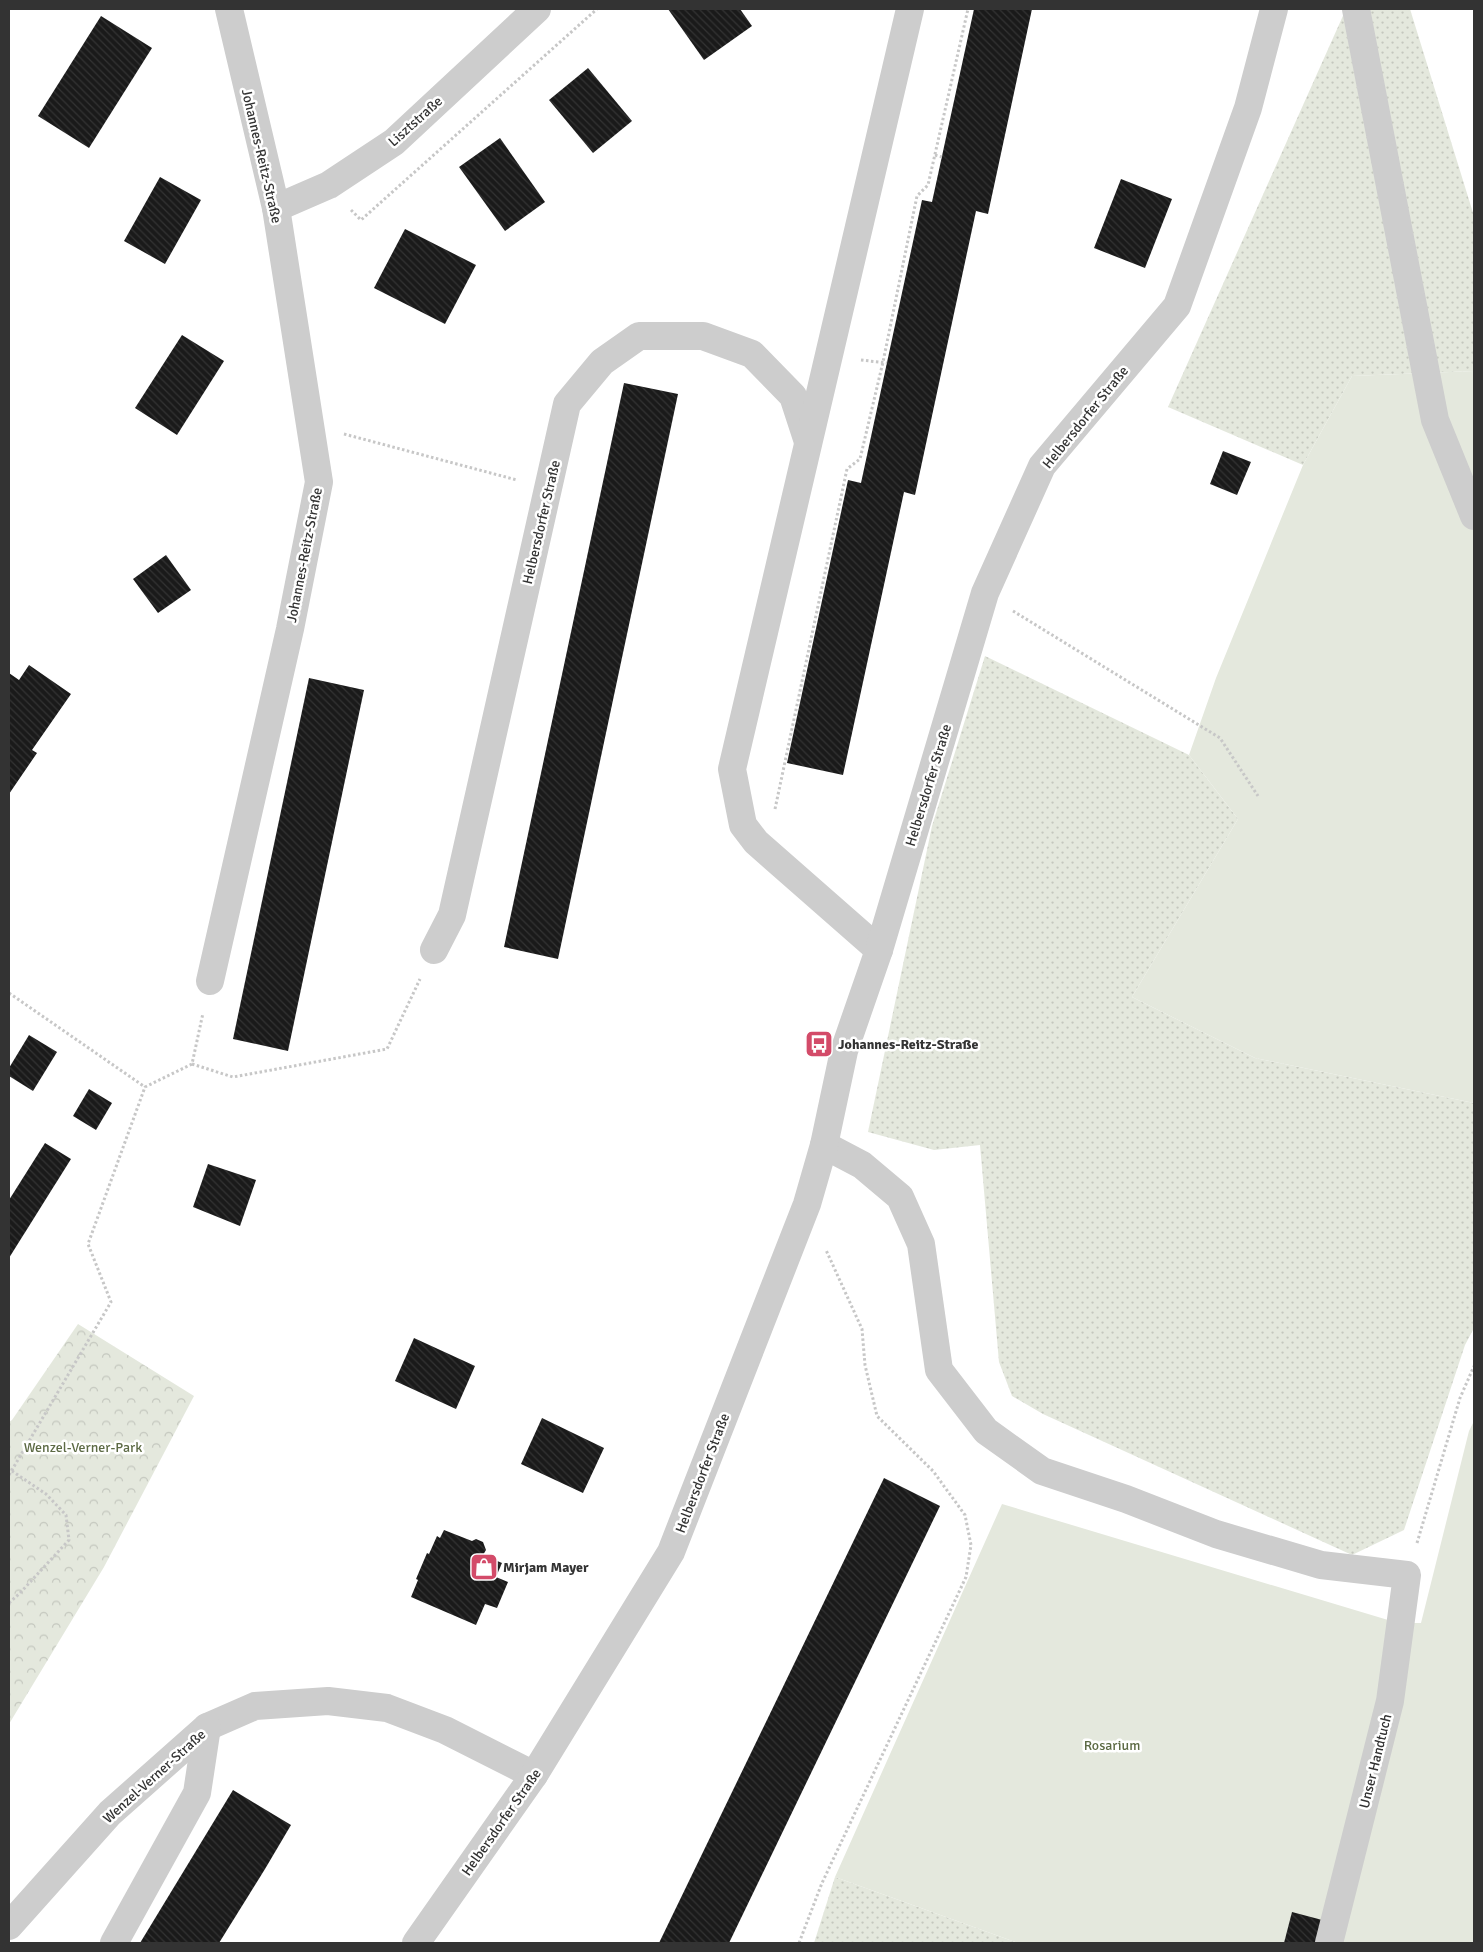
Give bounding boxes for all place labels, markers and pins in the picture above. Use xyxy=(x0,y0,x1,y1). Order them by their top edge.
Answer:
bus stop icon: Johannes-Reitz-Straße xyxy=(804,1029,834,1059)
place label: Johannes-Reitz-Straße xyxy=(838,1036,979,1053)
shop icon: Mirjam Mayer xyxy=(469,1552,499,1582)
place label: Mirjam Mayer xyxy=(503,1559,589,1576)

